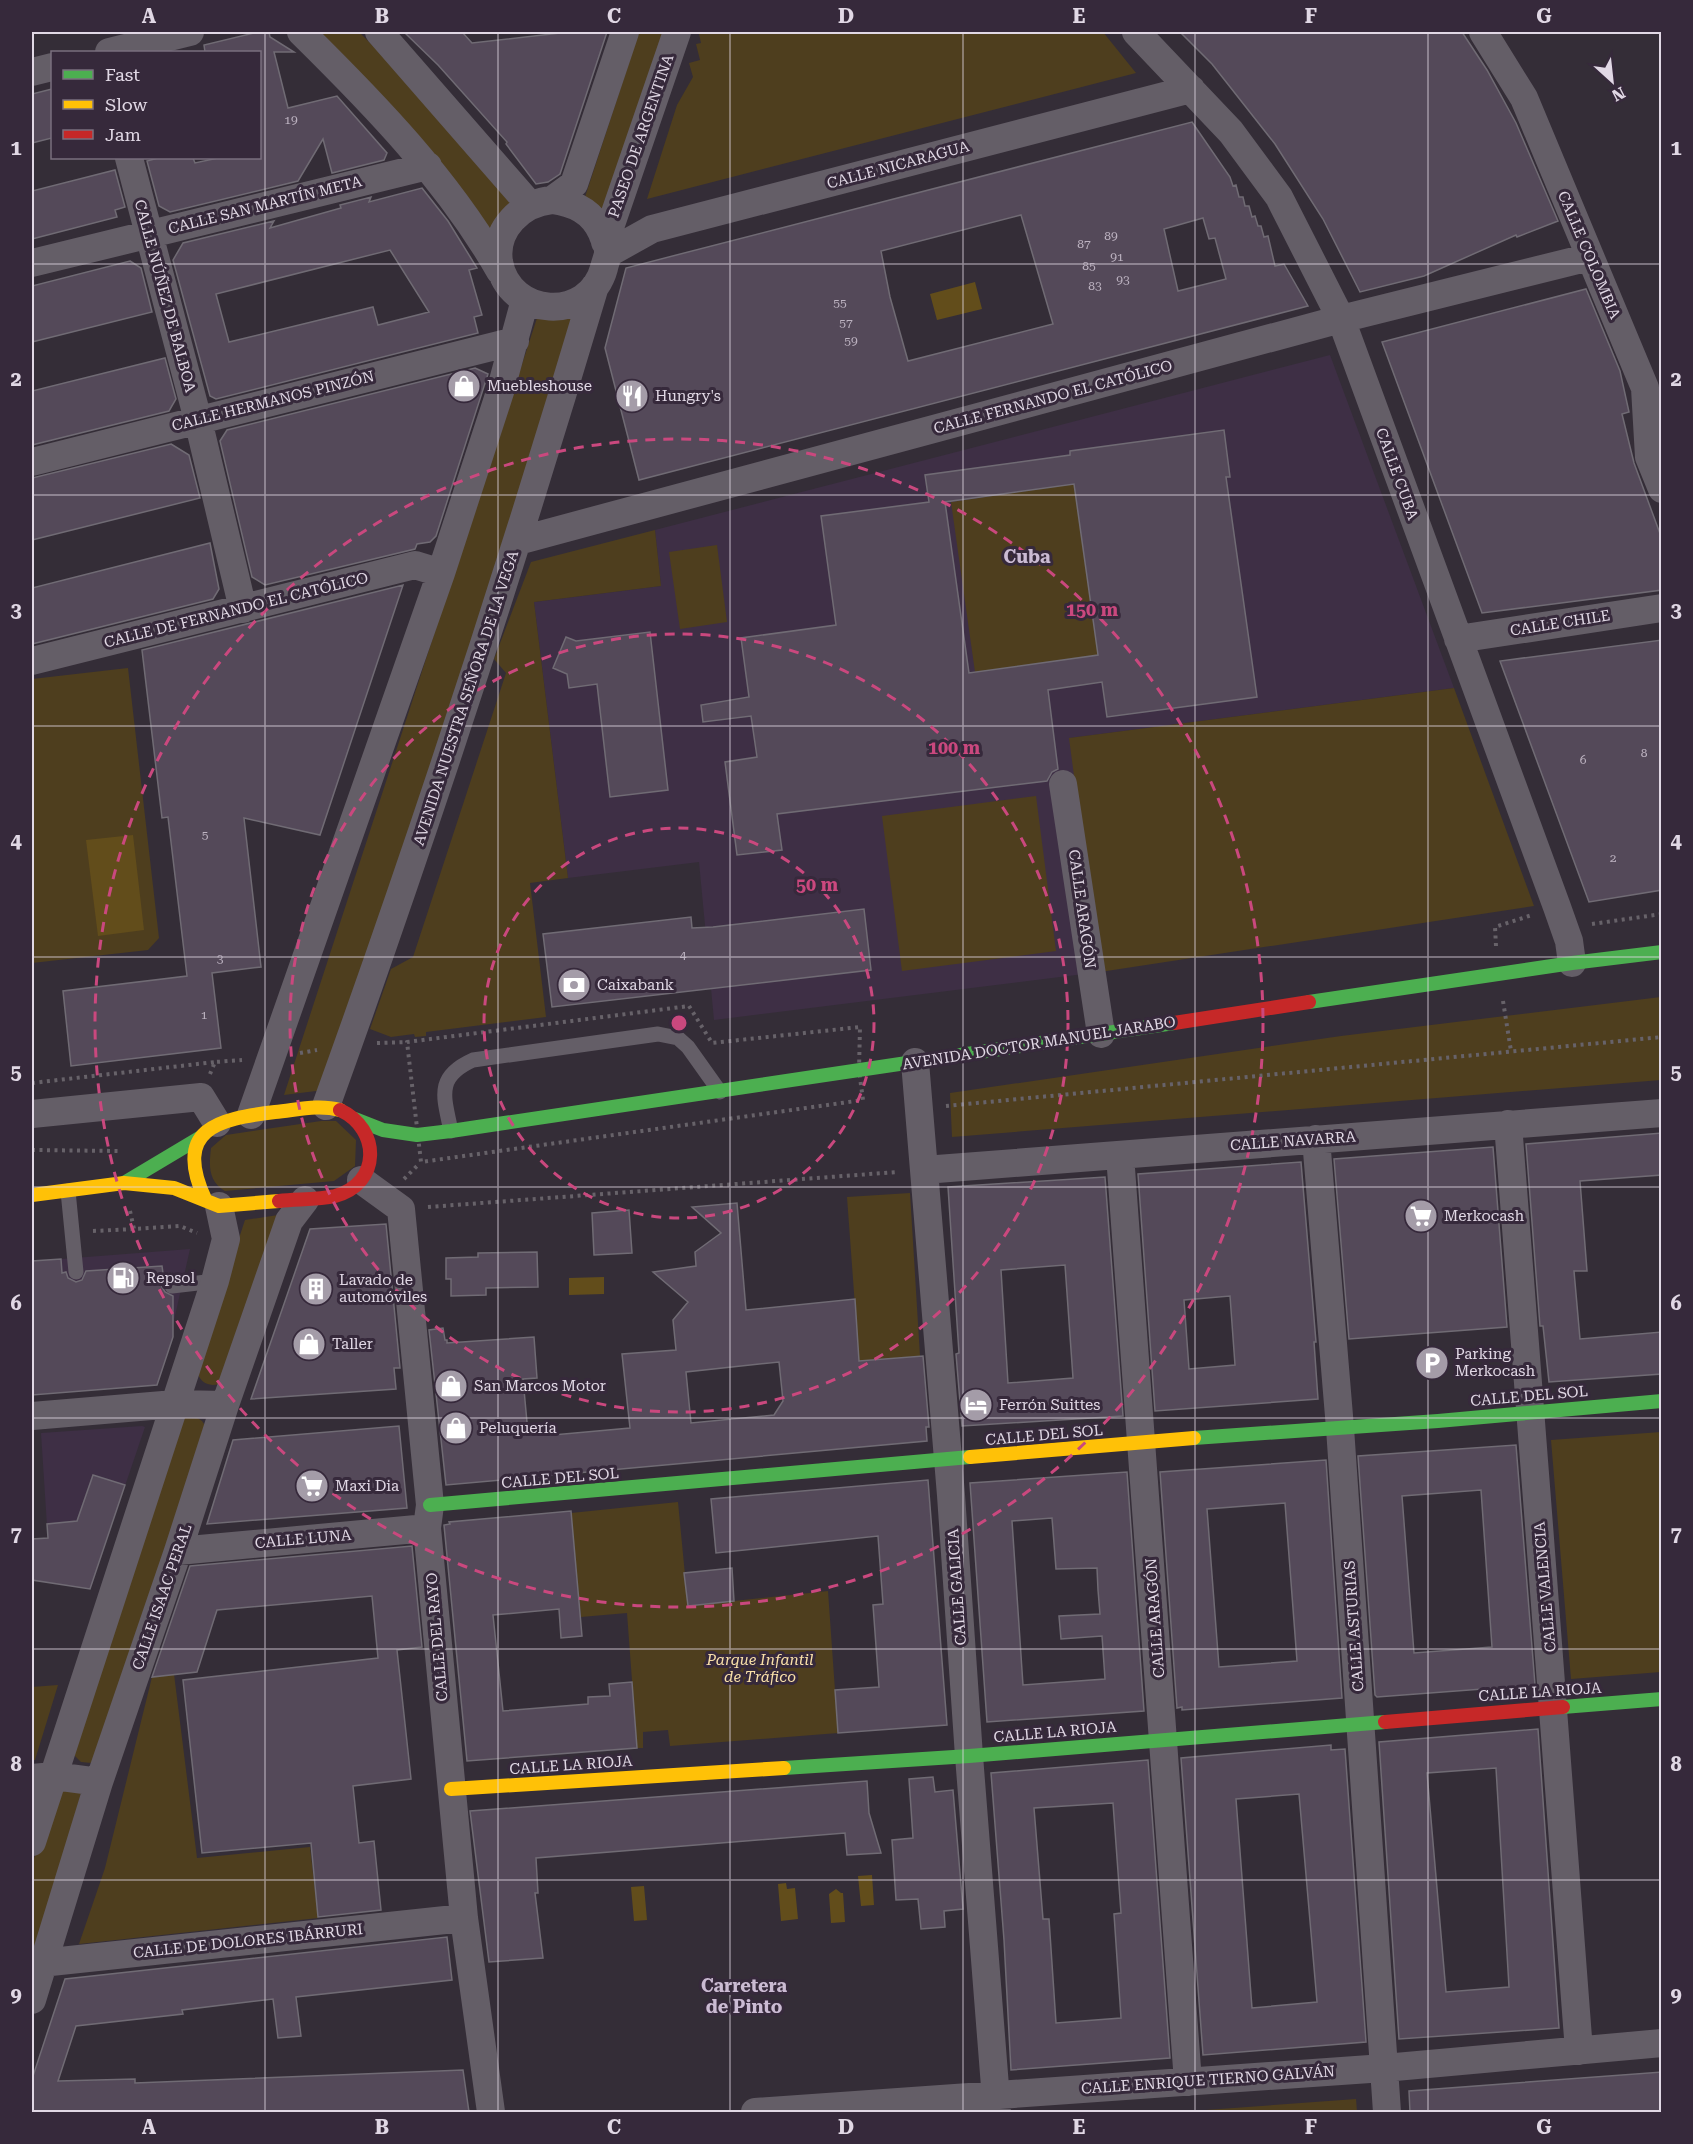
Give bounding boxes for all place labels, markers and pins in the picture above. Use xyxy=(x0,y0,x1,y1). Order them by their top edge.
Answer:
shop icon: Muebleshouse xyxy=(446,368,482,404)
place label: Muebleshouse xyxy=(487,377,592,395)
restaurant icon: Hungry's xyxy=(614,378,650,414)
place label: Hungry's xyxy=(655,387,721,405)
bank icon: Caixabank xyxy=(556,967,592,1003)
place label: Caixabank xyxy=(597,976,675,994)
centre of rings xyxy=(669,1013,689,1033)
supermarket icon: Merkocash xyxy=(1403,1198,1439,1234)
place label: Merkocash xyxy=(1444,1207,1524,1225)
fuel station icon: Repsol xyxy=(105,1260,141,1296)
place label: Repsol xyxy=(146,1269,196,1287)
building icon: Lavado de automóviles xyxy=(298,1271,334,1307)
place label: Lavado de automóviles xyxy=(339,1271,427,1306)
shop icon: Taller xyxy=(291,1326,327,1362)
place label: Taller xyxy=(332,1335,373,1353)
parking icon: Parking Merkocash xyxy=(1414,1345,1450,1381)
place label: Parking Merkocash xyxy=(1455,1345,1535,1380)
shop icon: San Marcos Motor xyxy=(433,1368,469,1404)
place label: San Marcos Motor xyxy=(474,1377,606,1395)
hotel icon: Ferrón Suittes xyxy=(958,1387,994,1423)
place label: Ferrón Suittes xyxy=(999,1396,1100,1414)
shop icon: Peluquería xyxy=(438,1410,474,1446)
place label: Peluquería xyxy=(479,1419,557,1437)
supermarket icon: Maxi Dia xyxy=(294,1468,330,1504)
place label: Maxi Dia xyxy=(335,1477,399,1495)

